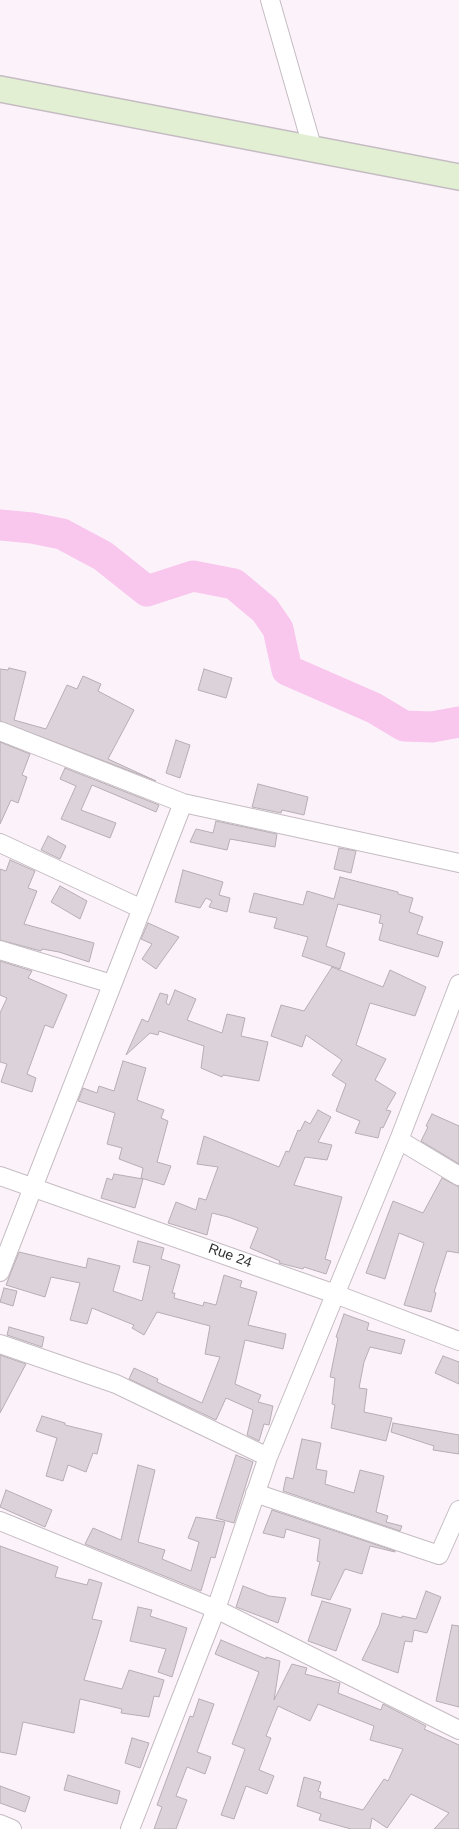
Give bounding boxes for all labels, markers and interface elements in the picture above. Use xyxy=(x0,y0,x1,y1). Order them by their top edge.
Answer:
street label: Rue 24 xyxy=(206,1240,254,1272)

